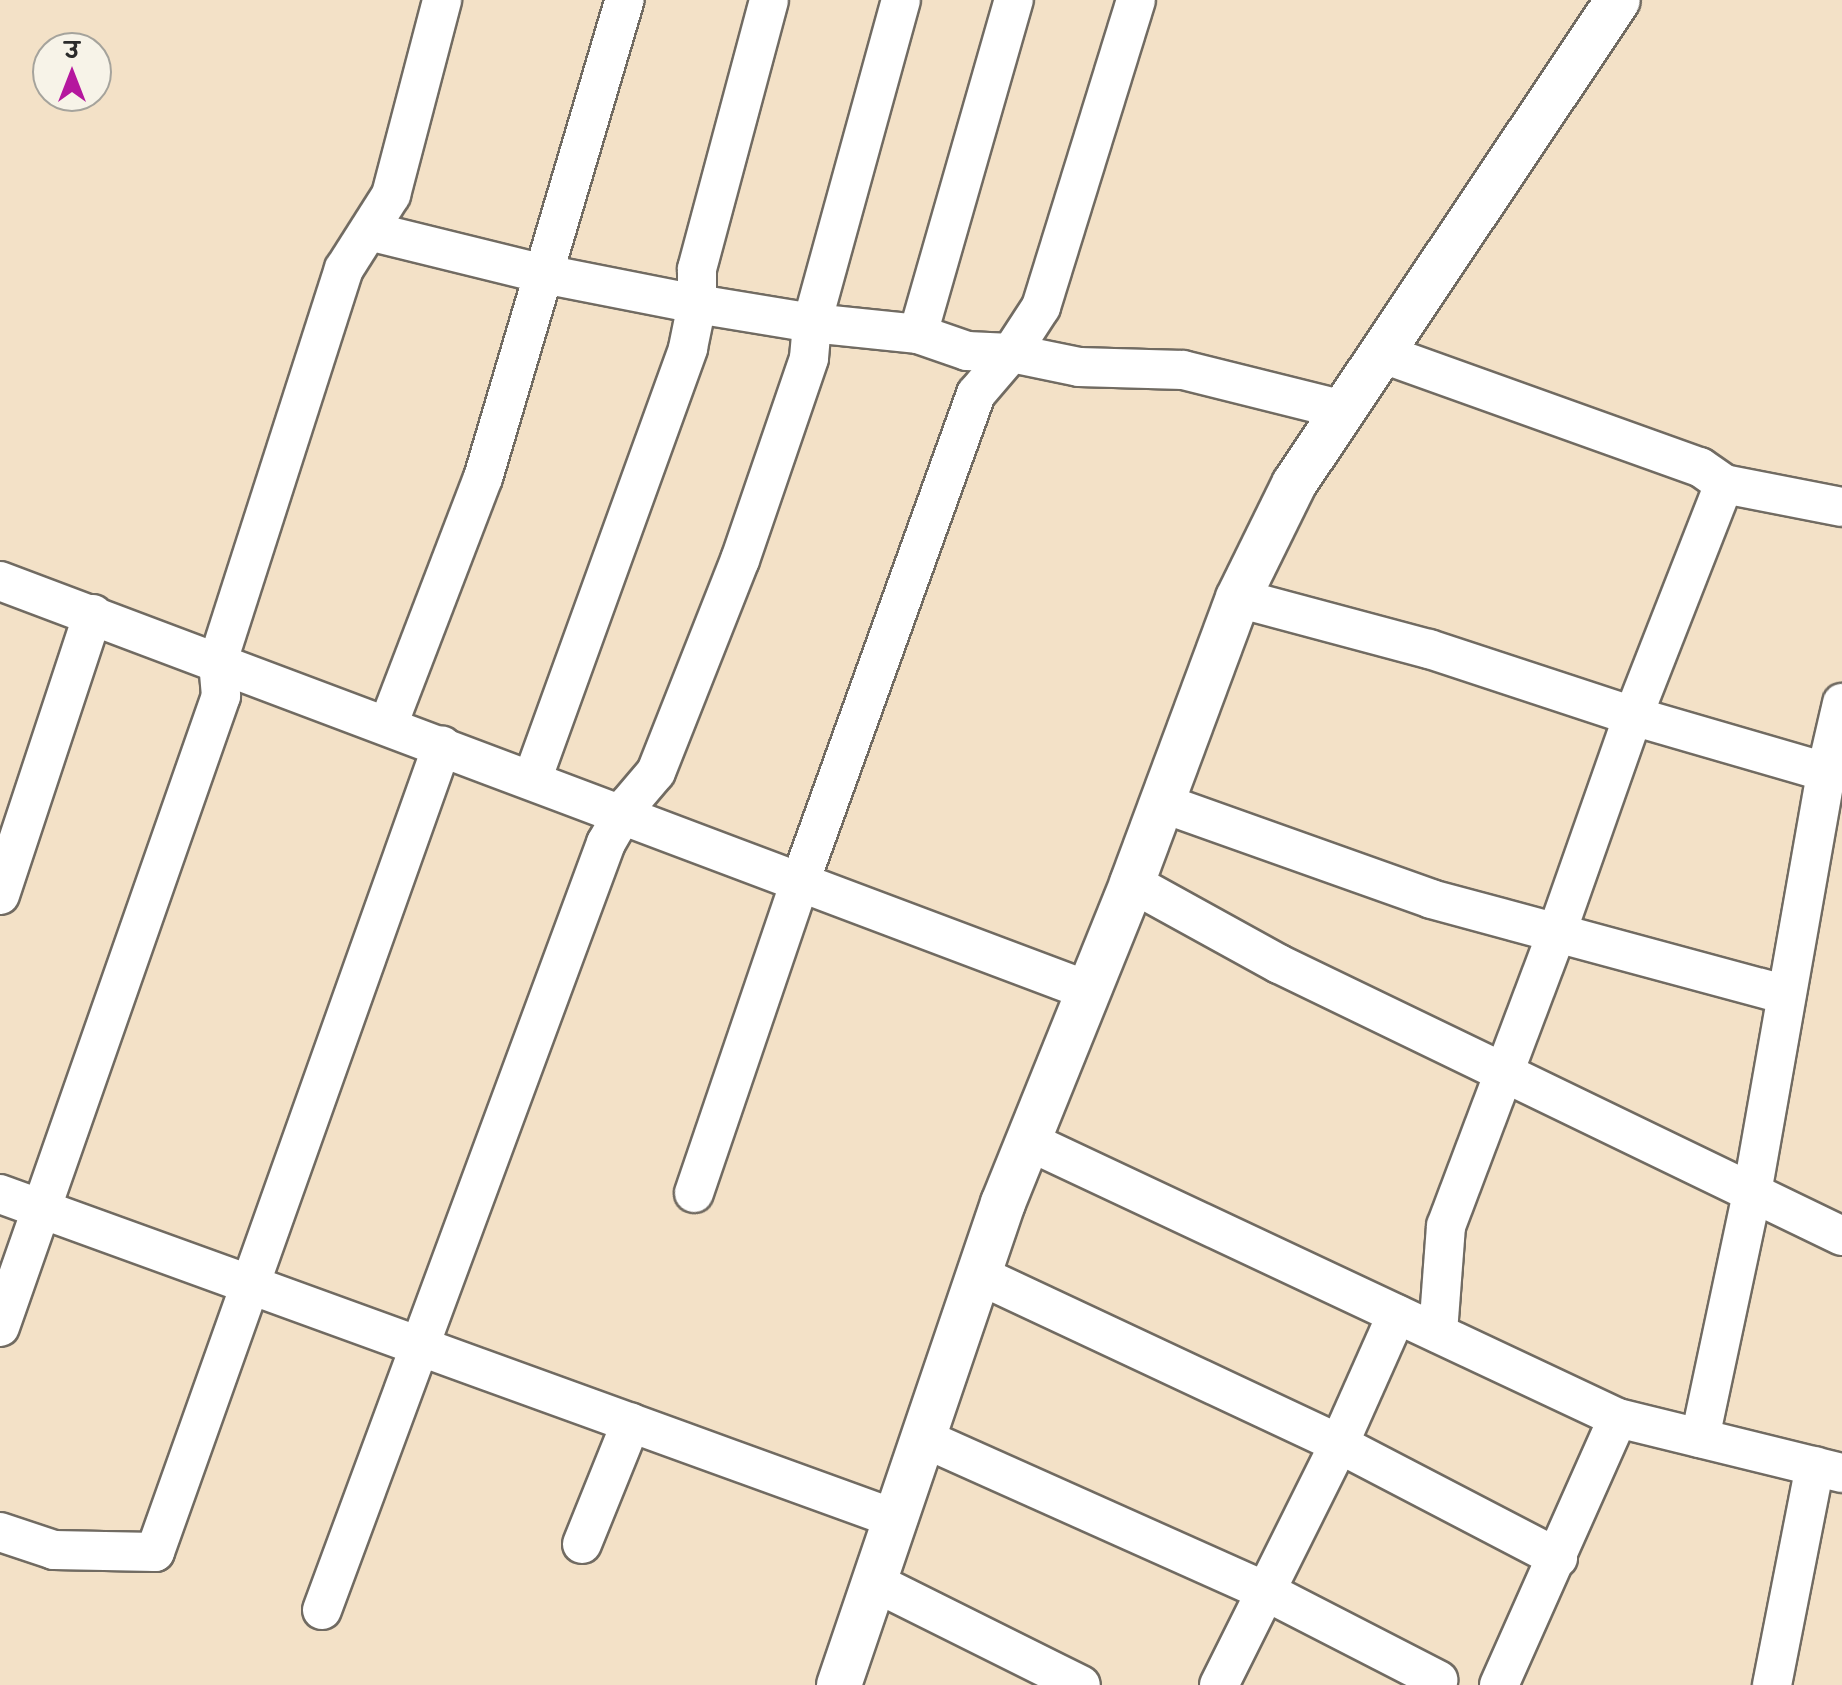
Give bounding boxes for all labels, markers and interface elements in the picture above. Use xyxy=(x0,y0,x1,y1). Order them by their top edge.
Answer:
north arrow xyxy=(32,32,112,112)
text: उ xyxy=(65,35,79,64)

